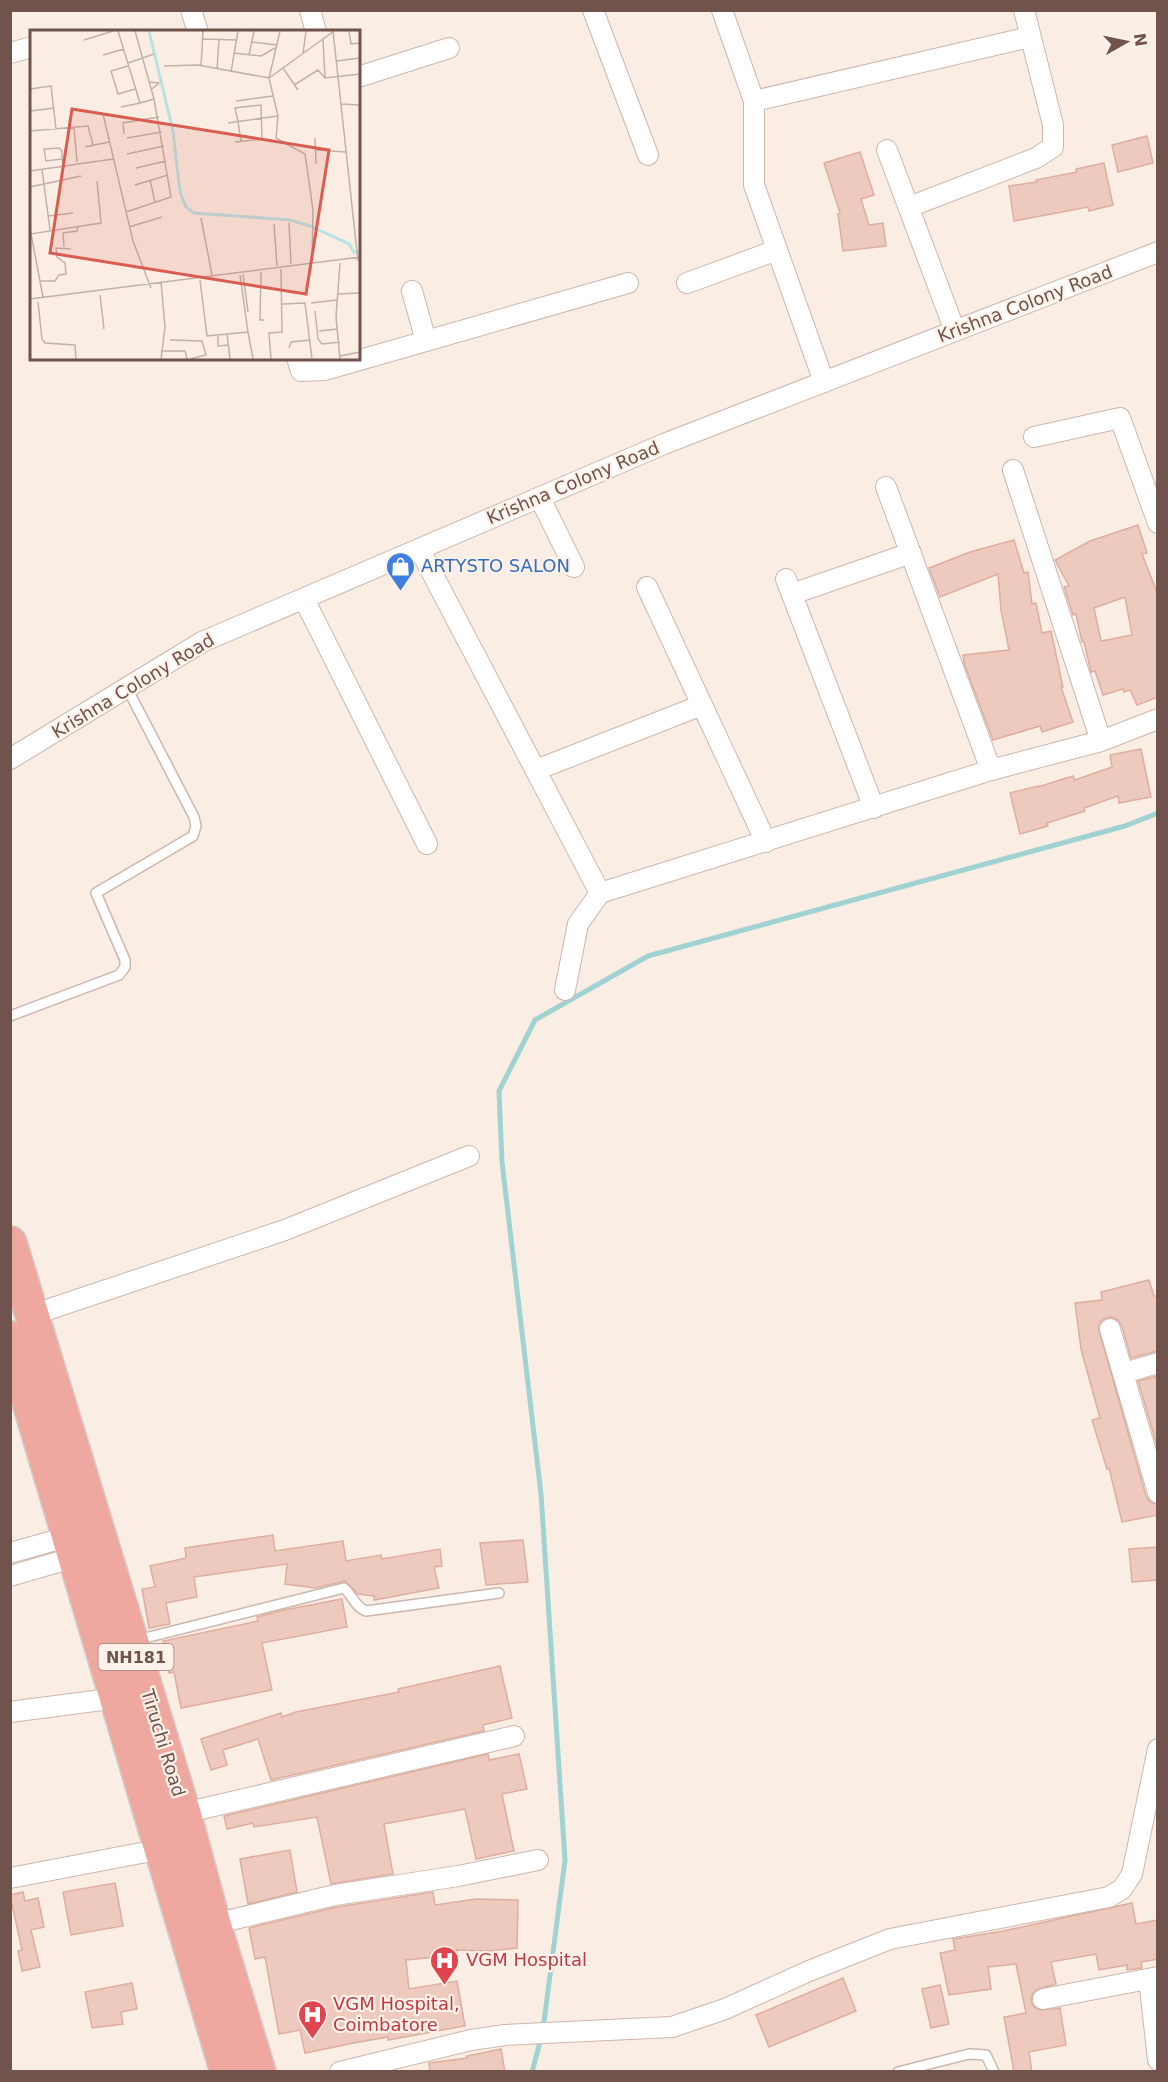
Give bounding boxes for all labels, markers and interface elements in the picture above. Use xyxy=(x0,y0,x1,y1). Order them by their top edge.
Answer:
north arrow xyxy=(1096,12,1156,72)
inset map xyxy=(30,30,360,360)
text: N xyxy=(1130,32,1151,48)
street label: Krishna Colony Road xyxy=(934,260,1115,347)
street label: Krishna Colony Road xyxy=(483,437,662,528)
shop icon: ARTYSTO SALON xyxy=(384,550,416,592)
place label: ARTYSTO SALON xyxy=(421,555,570,576)
street label: Krishna Colony Road xyxy=(48,629,218,742)
road number: NH181 xyxy=(98,1644,174,1670)
street label: Tiruchi Road xyxy=(137,1686,190,1799)
hospital icon: VGM Hospital xyxy=(429,1944,461,1986)
place label: VGM Hospital xyxy=(466,1949,587,1970)
place label: VGM Hospital, Coimbatore xyxy=(333,1993,460,2035)
hospital icon: VGM Hospital, Coimbatore xyxy=(296,1998,328,2040)

